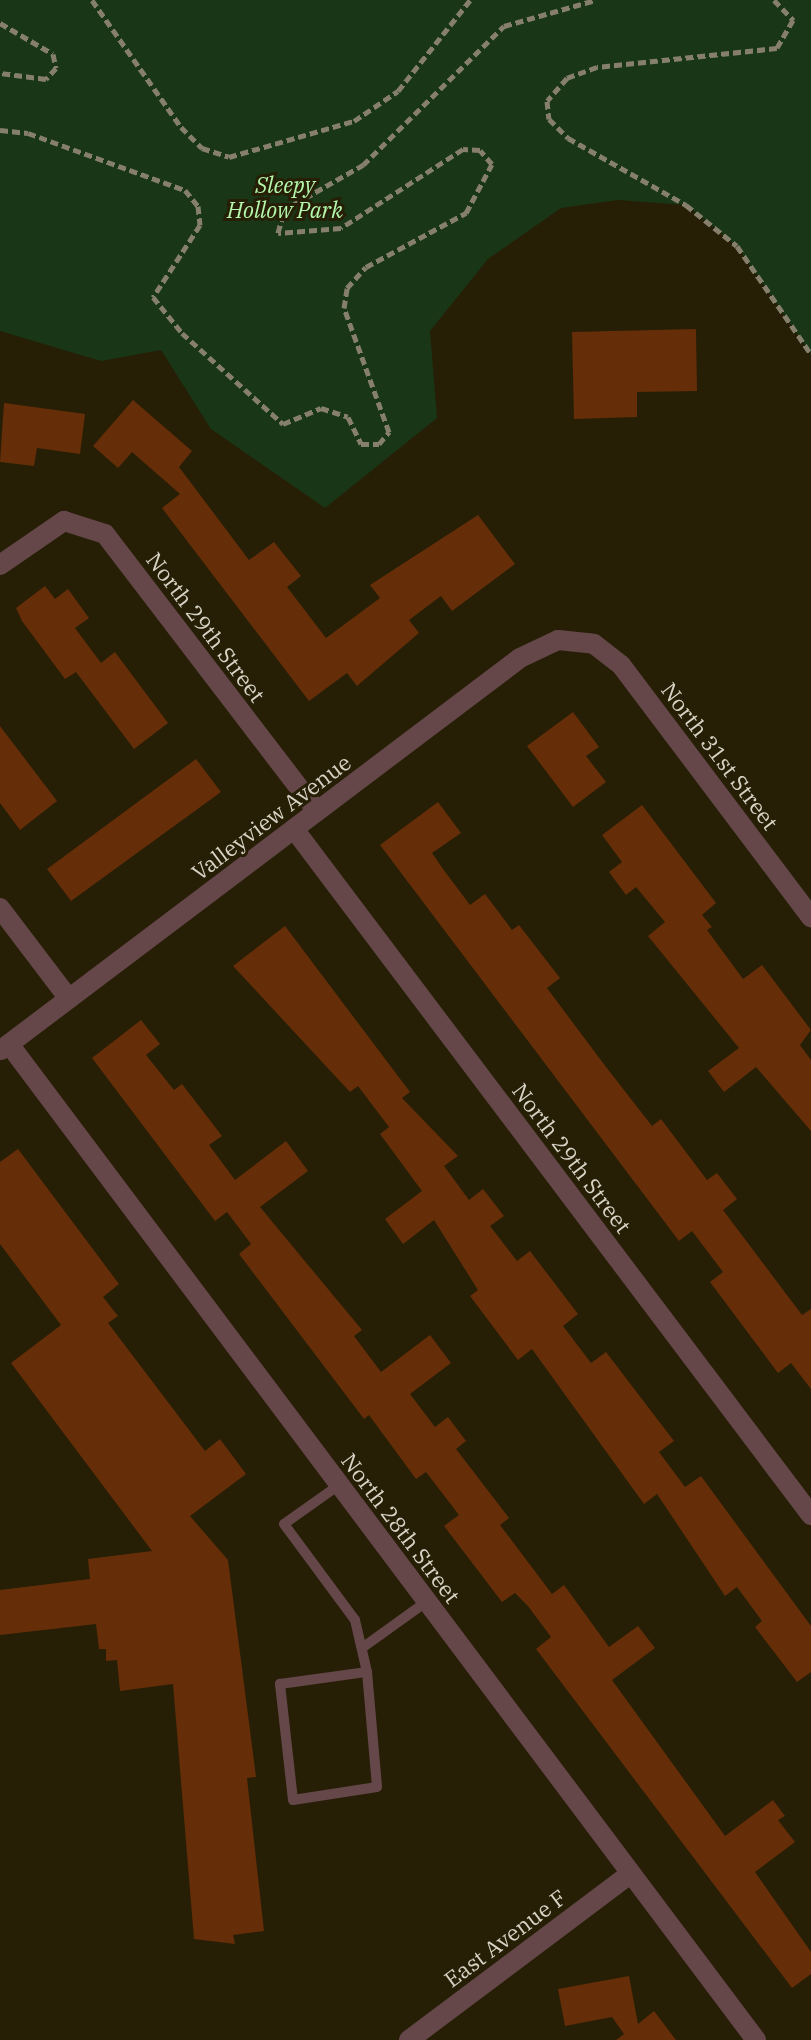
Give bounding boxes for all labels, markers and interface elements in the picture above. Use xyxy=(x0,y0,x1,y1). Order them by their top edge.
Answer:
park label: Sleepy Hollow Park xyxy=(227,171,343,222)
street label: North 29th Street xyxy=(141,547,271,707)
street label: North 31st Street xyxy=(656,677,784,835)
street label: Valleyview Avenue xyxy=(186,749,356,885)
street label: North 29th Street xyxy=(507,1078,637,1238)
street label: North 28th Street xyxy=(336,1448,466,1608)
street label: East Avenue F xyxy=(439,1884,571,1992)

